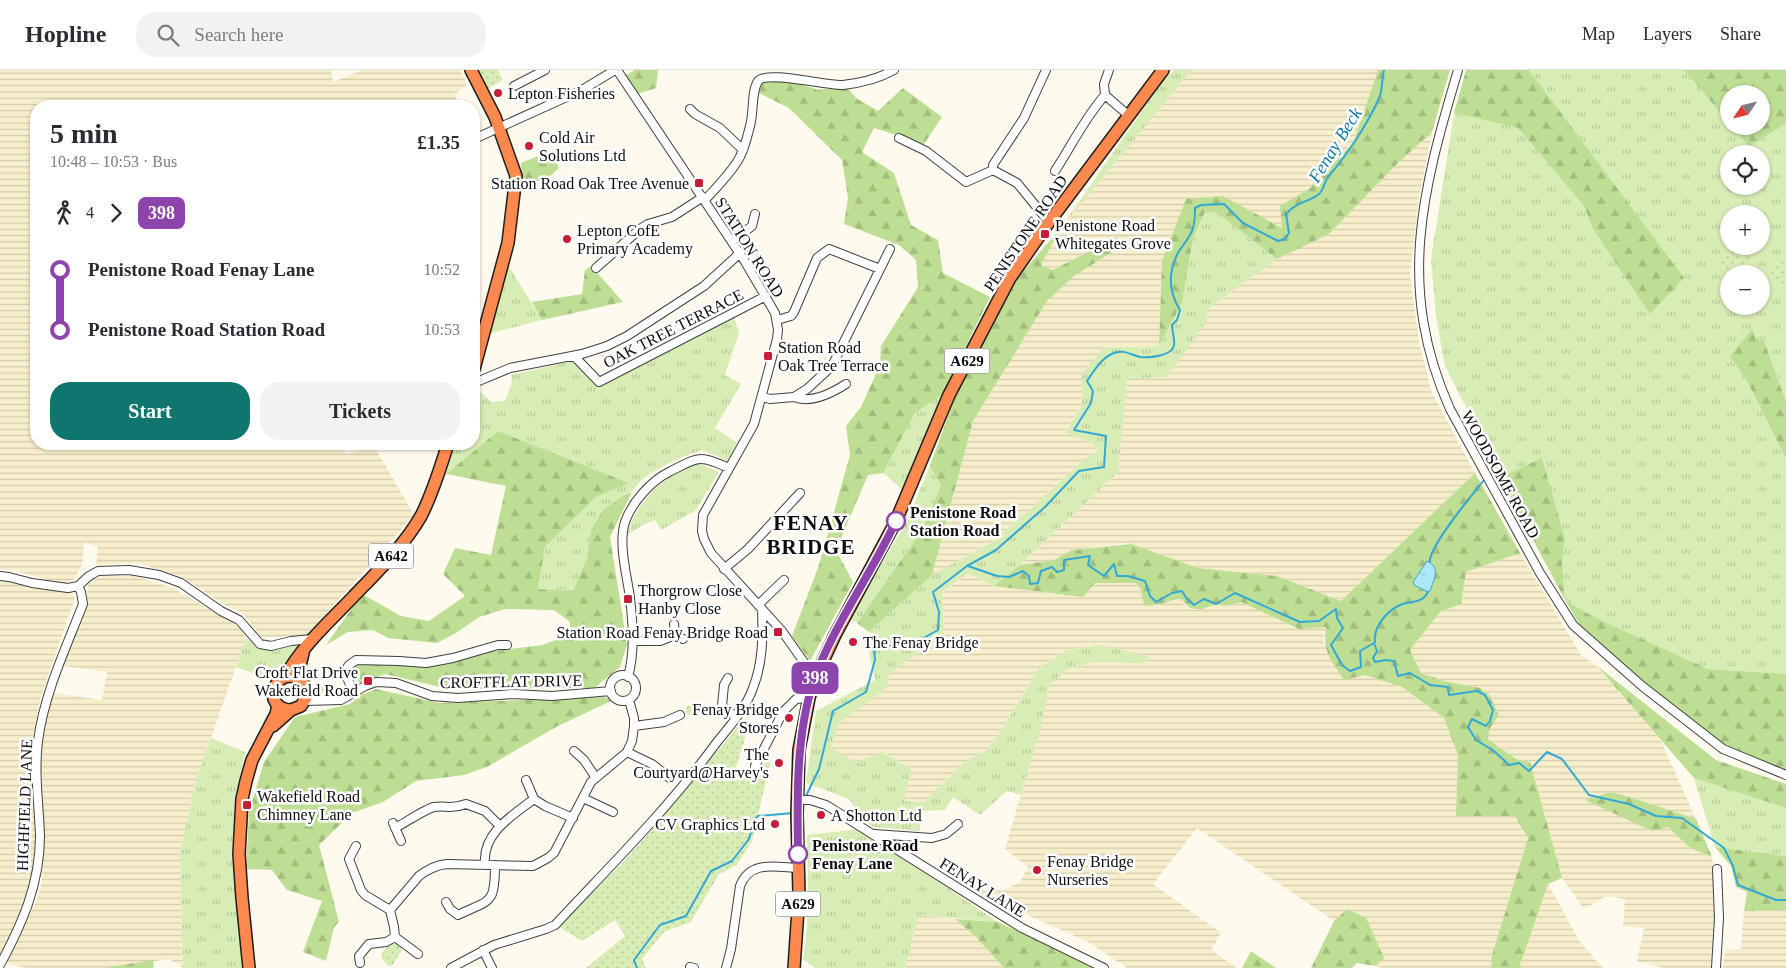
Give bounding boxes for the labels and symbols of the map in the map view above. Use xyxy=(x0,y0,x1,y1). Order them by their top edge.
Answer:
place label: Lepton Fisheries xyxy=(508,85,615,103)
north arrow xyxy=(1720,85,1770,135)
marker: Lepton Fisheries xyxy=(492,87,504,99)
water label: Fenay Beck xyxy=(1304,103,1366,187)
place label: Cold Air Solutions Ltd xyxy=(539,129,626,164)
marker: Cold Air Solutions Ltd xyxy=(523,140,535,152)
street label: PENISTONE ROAD xyxy=(980,172,1071,294)
place label: Station Road Oak Tree Avenue xyxy=(491,175,689,192)
marker: Station Road Oak Tree Avenue xyxy=(693,177,705,189)
street label: STATION ROAD xyxy=(712,194,787,300)
place label: Penistone Road Whitegates Grove xyxy=(1055,217,1171,253)
place label: Lepton CofE Primary Academy xyxy=(577,222,693,258)
marker: Penistone Road Whitegates Grove xyxy=(1039,228,1051,240)
marker: Lepton CofE Primary Academy xyxy=(561,233,573,245)
street label: OAK TREE TERRACE xyxy=(600,286,746,371)
place label: Station Road Oak Tree Terrace xyxy=(778,339,889,374)
road number: A629 xyxy=(944,348,990,374)
marker: Station Road Oak Tree Terrace xyxy=(762,350,774,362)
street label: WOODSOME ROAD xyxy=(1458,407,1543,541)
place label: Penistone Road Station Road xyxy=(910,504,1016,539)
district label: FENAY BRIDGE xyxy=(767,511,855,559)
marker: Penistone Road Station Road xyxy=(886,511,906,531)
road number: A642 xyxy=(368,544,414,568)
place label: Thorgrow Close Hanby Close xyxy=(638,582,742,618)
marker: Thorgrow Close Hanby Close xyxy=(622,593,634,605)
place label: Station Road Fenay Bridge Road xyxy=(556,624,768,642)
marker: Station Road Fenay Bridge Road xyxy=(772,626,784,638)
place label: The Fenay Bridge xyxy=(863,634,979,652)
marker: The Fenay Bridge xyxy=(847,636,859,648)
line badge: 398 xyxy=(786,662,844,694)
place label: Croft Flat Drive Wakefield Road xyxy=(255,664,358,699)
street label: CROFTFLAT DRIVE xyxy=(440,672,582,691)
marker: Croft Flat Drive Wakefield Road xyxy=(362,675,374,687)
place label: Fenay Bridge Stores xyxy=(692,701,779,736)
marker: Fenay Bridge Stores xyxy=(783,712,795,724)
street label: HIGHFIELD LANE xyxy=(14,739,35,871)
place label: The Courtyard@Harvey's xyxy=(633,746,769,782)
marker: The Courtyard@Harvey's xyxy=(773,757,785,769)
place label: Wakefield Road Chimney Lane xyxy=(257,788,360,824)
marker: Wakefield Road Chimney Lane xyxy=(241,799,253,811)
place label: A Shotton Ltd xyxy=(831,807,922,824)
marker: A Shotton Ltd xyxy=(815,809,827,821)
place label: CV Graphics Ltd xyxy=(655,816,765,834)
marker: CV Graphics Ltd xyxy=(769,818,781,830)
place label: Penistone Road Fenay Lane xyxy=(812,837,918,873)
marker: Penistone Road Fenay Lane xyxy=(788,844,808,864)
place label: Fenay Bridge Nurseries xyxy=(1047,853,1134,888)
street label: FENAY LANE xyxy=(937,854,1029,921)
marker: Fenay Bridge Nurseries xyxy=(1031,864,1043,876)
road number: A629 xyxy=(776,892,820,916)

